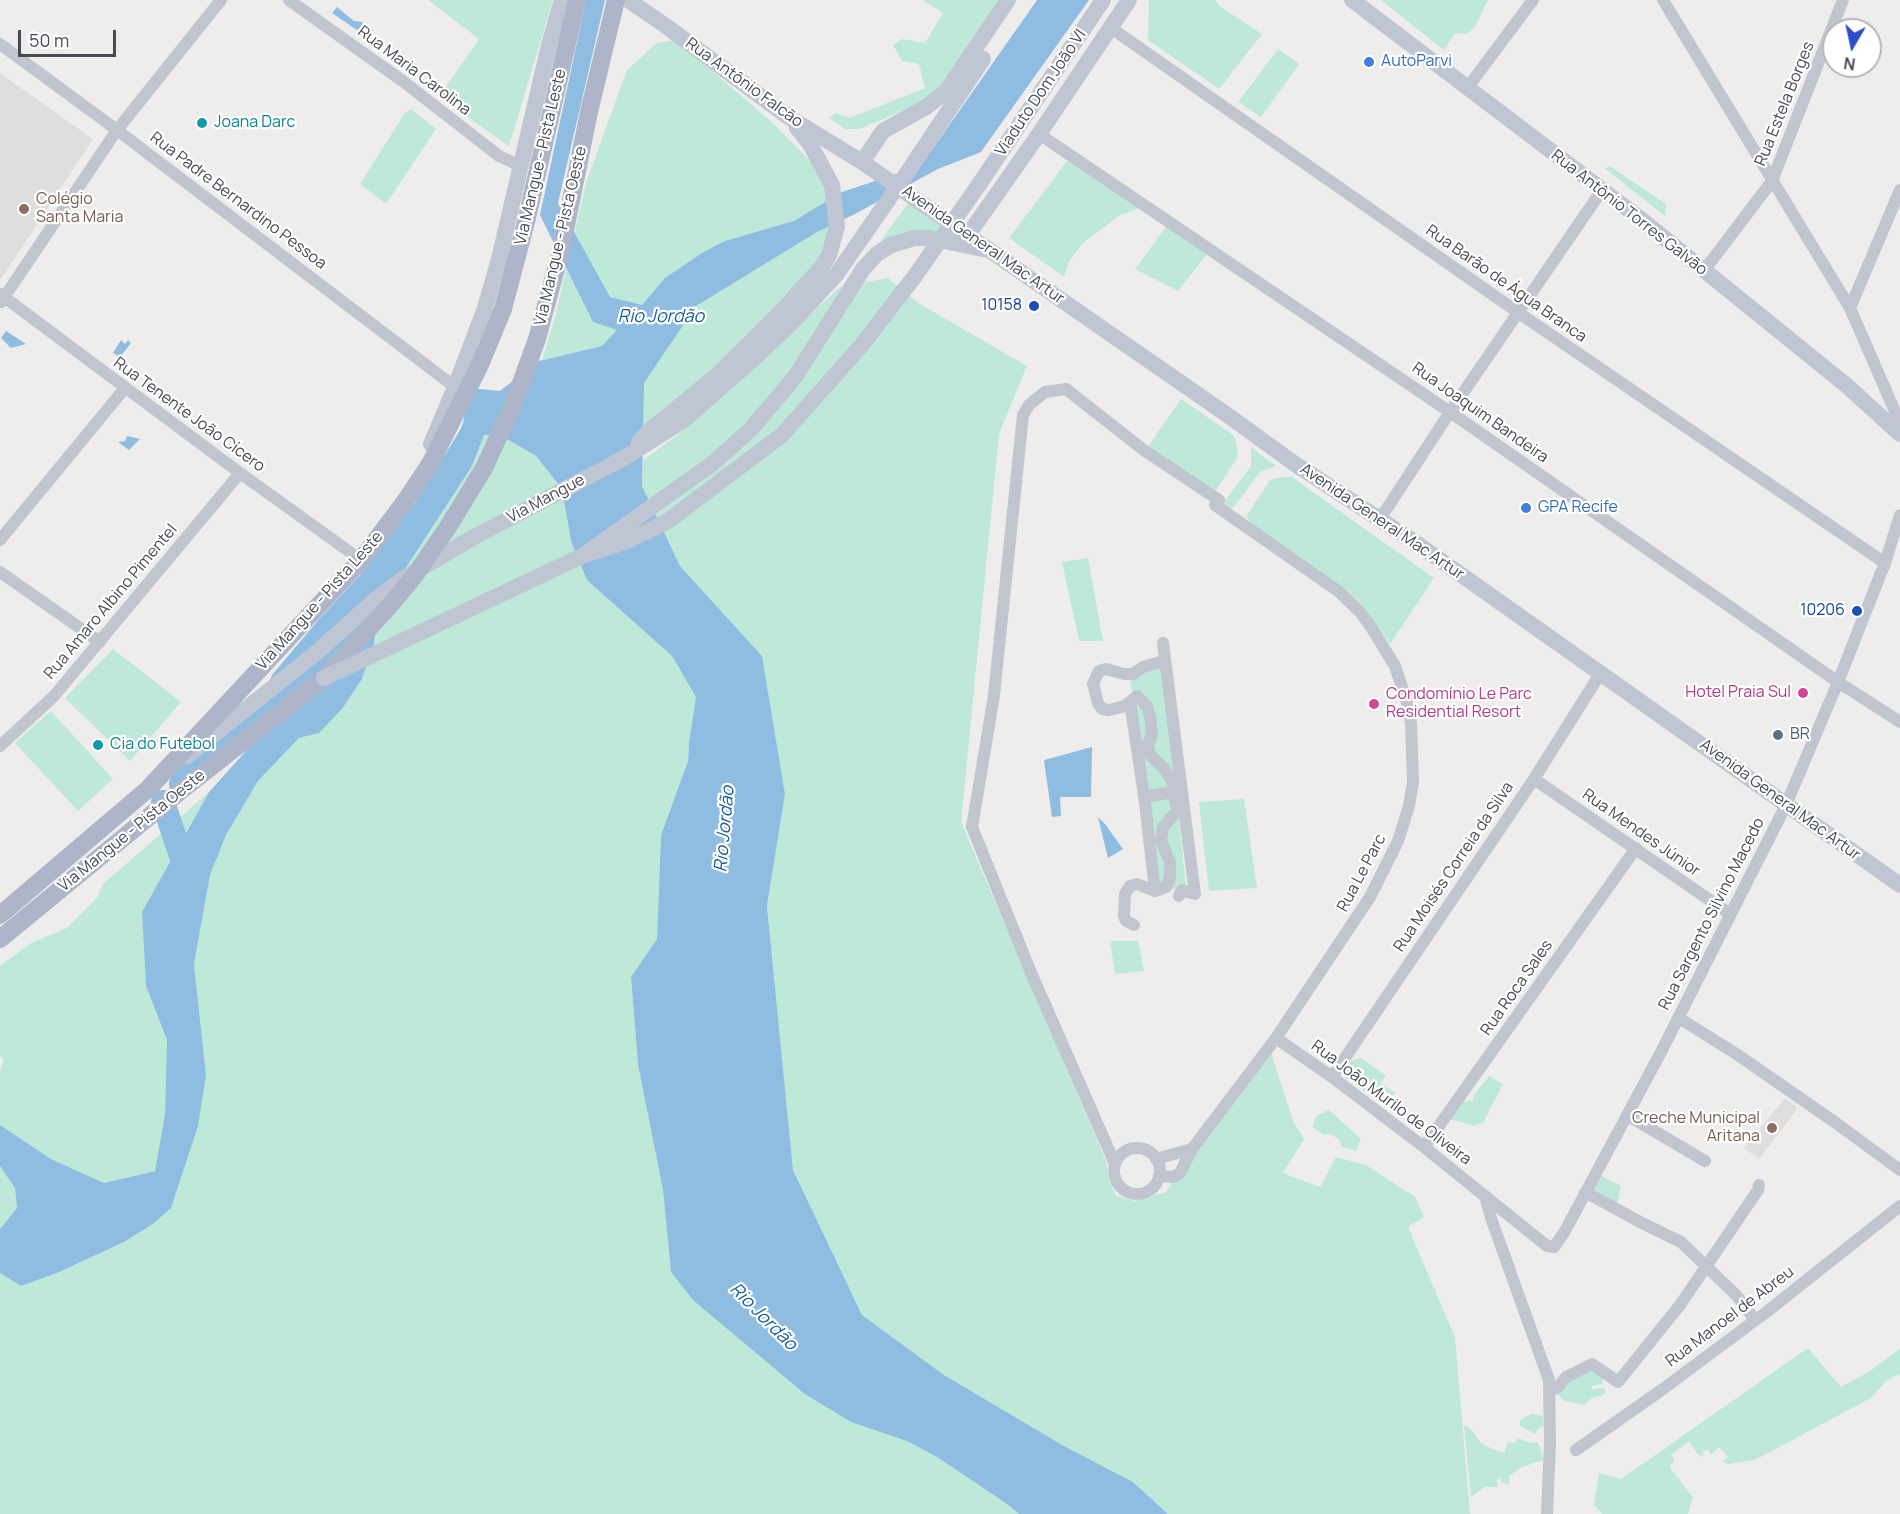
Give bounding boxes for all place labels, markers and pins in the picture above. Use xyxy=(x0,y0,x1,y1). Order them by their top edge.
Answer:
place label: AutoParvi xyxy=(1381,52,1452,72)
marker: AutoParvi xyxy=(1362,55,1376,69)
place label: Joana Darc xyxy=(214,113,295,133)
marker: Joana Darc xyxy=(195,116,209,130)
place label: Colégio Santa Maria xyxy=(36,190,123,228)
marker: Colégio Santa Maria xyxy=(17,202,31,216)
place label: 10158 xyxy=(981,296,1022,316)
marker: 10158 xyxy=(1027,299,1041,313)
place label: GPA Recife xyxy=(1538,498,1618,518)
marker: GPA Recife xyxy=(1519,501,1533,515)
place label: 10206 xyxy=(1800,601,1845,621)
marker: 10206 xyxy=(1850,604,1864,618)
place label: Hotel Praia Sul xyxy=(1685,683,1791,703)
place label: Condomínio Le Parc Residential Resort xyxy=(1386,685,1532,723)
marker: Hotel Praia Sul xyxy=(1796,686,1810,700)
marker: Condomínio Le Parc Residential Resort xyxy=(1367,697,1381,711)
place label: BR xyxy=(1790,725,1810,745)
marker: BR xyxy=(1771,728,1785,742)
place label: Cia do Futebol xyxy=(110,735,215,755)
marker: Cia do Futebol xyxy=(91,738,105,752)
place label: Creche Municipal Aritana xyxy=(1632,1109,1760,1147)
marker: Creche Municipal Aritana xyxy=(1765,1121,1779,1135)

